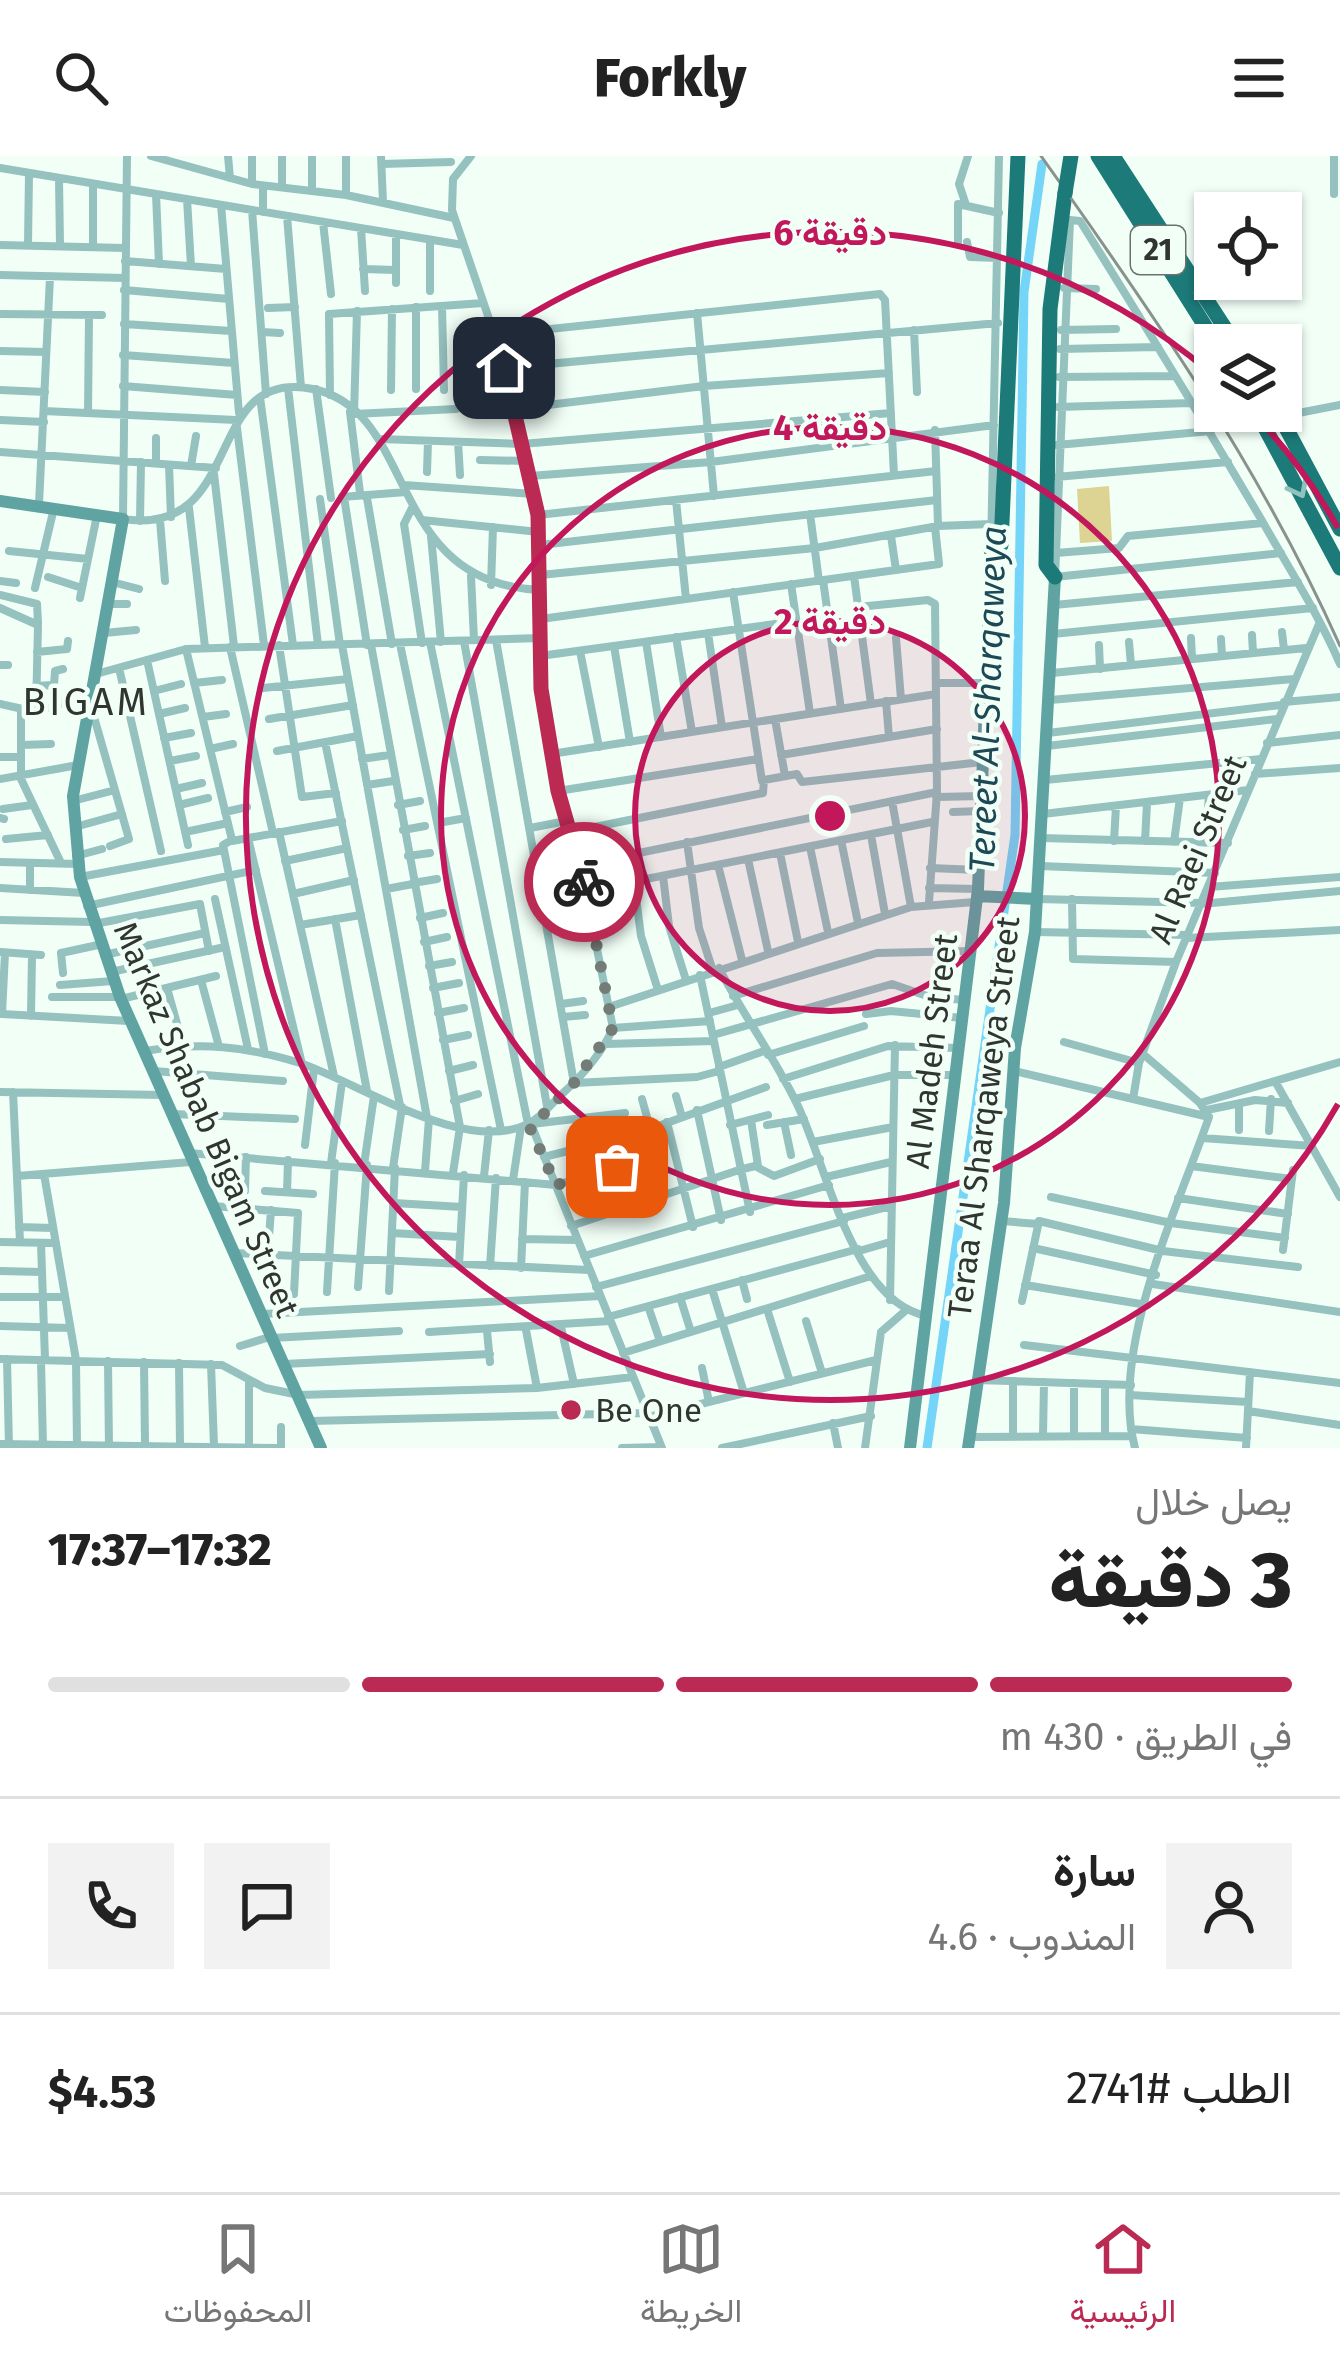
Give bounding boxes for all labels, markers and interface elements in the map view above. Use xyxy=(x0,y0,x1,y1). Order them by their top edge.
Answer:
icon: search xyxy=(48,45,114,111)
icon: menu xyxy=(1226,45,1292,111)
text: Forkly xyxy=(594,46,746,110)
map controls xyxy=(1194,192,1302,432)
button: locate xyxy=(1194,192,1302,300)
text: 6 دقيقة xyxy=(773,211,887,255)
road number: 21 xyxy=(1131,226,1185,274)
pin xyxy=(453,317,555,419)
button: layers xyxy=(1194,324,1302,432)
icon: home xyxy=(471,335,537,401)
text: 4 دقيقة xyxy=(773,406,887,450)
one-way arrow xyxy=(1285,476,1308,498)
water label: Tereet Al-Sharqaweya xyxy=(960,525,1016,873)
text: 2 دقيقة xyxy=(774,600,886,644)
district label: BIGAM xyxy=(22,679,150,725)
street label: Al Raei Street xyxy=(1140,749,1256,949)
centre of rings xyxy=(809,795,851,837)
courier xyxy=(524,822,644,942)
icon: bike xyxy=(551,849,617,915)
street label: Teraa Al Sharqaweya Street xyxy=(939,914,1029,1320)
street label: Markaz Shabab Bigam Street xyxy=(105,916,308,1323)
street label: Al Madeh Street xyxy=(898,931,966,1171)
pin xyxy=(566,1116,668,1218)
icon: bag xyxy=(584,1134,650,1200)
place label: Be One xyxy=(595,1391,702,1431)
marker: Be One xyxy=(558,1397,584,1423)
text: يصل خلال xyxy=(1135,1479,1292,1525)
text: 17:32–17:37 xyxy=(48,1523,272,1577)
text: 3 دقيقة xyxy=(1048,1534,1292,1628)
text: في الطريق · 430 m xyxy=(1000,1714,1292,1760)
button: phone xyxy=(48,1843,174,1969)
button: chat xyxy=(204,1843,330,1969)
button: person xyxy=(1166,1843,1292,1969)
text: سارة xyxy=(1053,1844,1136,1898)
text: المندوب · 4.6 xyxy=(928,1914,1136,1960)
text: الطلب #2741 xyxy=(1066,2061,1292,2115)
text: $4.53 xyxy=(48,2065,157,2119)
tab: المحفوظات xyxy=(164,2216,312,2340)
tab: الخريطة xyxy=(640,2216,742,2340)
tab: الرئيسية xyxy=(1070,2216,1176,2340)

